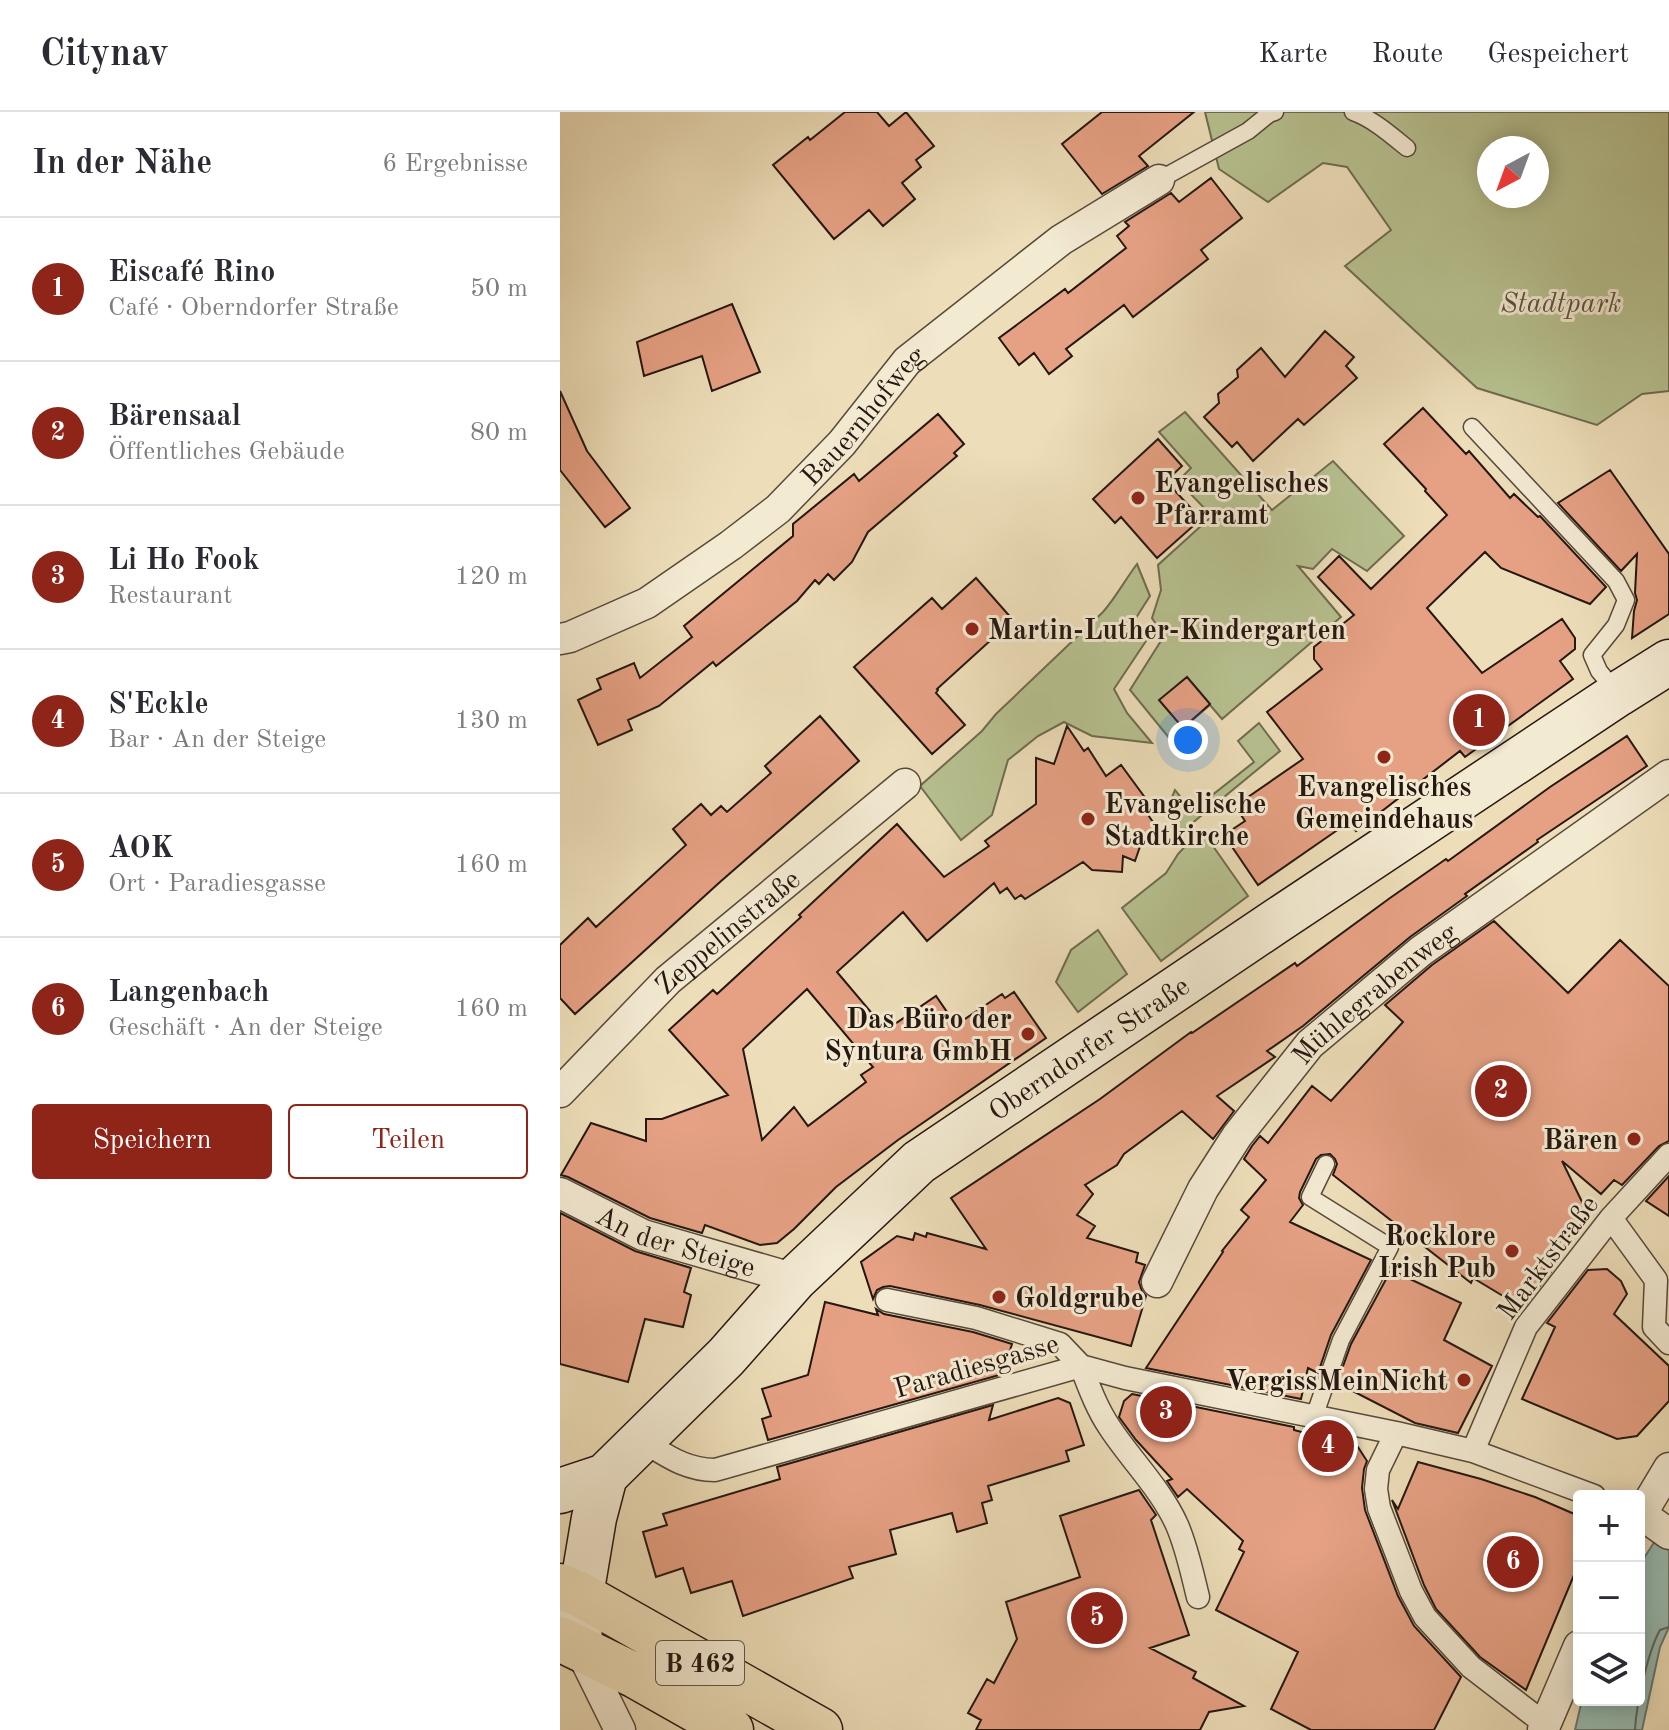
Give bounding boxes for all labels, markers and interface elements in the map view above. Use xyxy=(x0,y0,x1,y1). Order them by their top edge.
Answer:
text: Citynav xyxy=(40,36,169,74)
text: Karte xyxy=(1259,41,1328,69)
text: Route xyxy=(1372,41,1443,69)
text: Gespeichert xyxy=(1487,41,1629,69)
north arrow xyxy=(1477,136,1549,208)
text: In der Nähe xyxy=(32,147,212,181)
text: 6 Ergebnisse xyxy=(382,151,528,177)
text: Eiscafé Rino xyxy=(108,258,275,288)
text: 1 xyxy=(50,276,66,302)
text: 50 m xyxy=(470,276,528,302)
park label: Stadtpark xyxy=(1500,291,1622,319)
text: Café · Oberndorfer Straße xyxy=(108,295,399,321)
street label: Bauernhofweg xyxy=(797,342,931,493)
text: Bärensaal xyxy=(108,402,241,432)
text: 2 xyxy=(50,420,66,446)
text: 80 m xyxy=(470,420,528,446)
text: Öffentliches Gebäude xyxy=(108,439,345,465)
place label: Evangelisches Pfarramt xyxy=(1154,471,1329,531)
marker: Evangelisches Pfarramt xyxy=(1129,489,1147,507)
text: Li Ho Fook xyxy=(108,546,259,576)
text: 3 xyxy=(50,564,66,590)
text: 120 m xyxy=(455,564,528,590)
text: Restaurant xyxy=(108,583,232,609)
place label: Martin-Luther-Kindergarten xyxy=(988,618,1346,646)
marker: Martin-Luther-Kindergarten xyxy=(963,620,981,638)
text: S'Eckle xyxy=(108,690,209,720)
pin: 1 xyxy=(1453,690,1505,750)
text: 4 xyxy=(50,708,66,734)
text: 130 m xyxy=(455,708,528,734)
your location xyxy=(1168,720,1208,760)
text: Bar · An der Steige xyxy=(108,727,326,753)
marker: Evangelisches Gemeindehaus xyxy=(1375,748,1393,766)
place label: Evangelisches Gemeindehaus xyxy=(1295,775,1473,835)
place label: Evangelische Stadtkirche xyxy=(1104,792,1266,852)
marker: Evangelische Stadtkirche xyxy=(1079,810,1097,828)
text: AOK xyxy=(108,834,174,864)
text: 5 xyxy=(50,852,66,878)
text: 160 m xyxy=(455,852,528,878)
street label: Zeppelinstraße xyxy=(651,866,806,1001)
text: Ort · Paradiesgasse xyxy=(108,871,326,897)
street label: Mühlegrabenweg xyxy=(1288,919,1463,1071)
street label: Oberndorfer Straße xyxy=(985,973,1195,1128)
text: Langenbach xyxy=(108,978,269,1008)
text: 6 xyxy=(50,996,66,1022)
text: 160 m xyxy=(455,996,528,1022)
place label: Das Büro der Syntura GmbH xyxy=(824,1007,1012,1067)
text: Geschäft · An der Steige xyxy=(108,1015,383,1041)
marker: Das Büro der Syntura GmbH xyxy=(1019,1025,1037,1043)
pin: 2 xyxy=(1475,1061,1527,1121)
button: Speichern xyxy=(32,1104,272,1179)
button: Teilen xyxy=(288,1104,528,1179)
place label: Bären xyxy=(1543,1128,1618,1156)
marker: Bären xyxy=(1625,1130,1643,1148)
street label: Marktstraße xyxy=(1494,1191,1605,1326)
street label: An der Steige xyxy=(590,1202,758,1284)
place label: Rocklore Irish Pub xyxy=(1378,1224,1496,1284)
marker: Rocklore Irish Pub xyxy=(1503,1242,1521,1260)
place label: Goldgrube xyxy=(1015,1286,1144,1314)
marker: Goldgrube xyxy=(990,1288,1008,1306)
street label: Paradiesgasse xyxy=(891,1331,1063,1405)
place label: VergissMeinNicht xyxy=(1225,1369,1448,1397)
marker: VergissMeinNicht xyxy=(1455,1371,1473,1389)
pin: 3 xyxy=(1140,1382,1192,1442)
pin: 4 xyxy=(1302,1416,1354,1476)
map controls xyxy=(1573,1490,1645,1706)
button: + xyxy=(1573,1490,1645,1562)
pin: 6 xyxy=(1487,1532,1539,1592)
button: − xyxy=(1573,1562,1645,1634)
pin: 5 xyxy=(1071,1588,1123,1648)
button: layers xyxy=(1573,1634,1645,1706)
road number: B 462 xyxy=(656,1641,744,1685)

